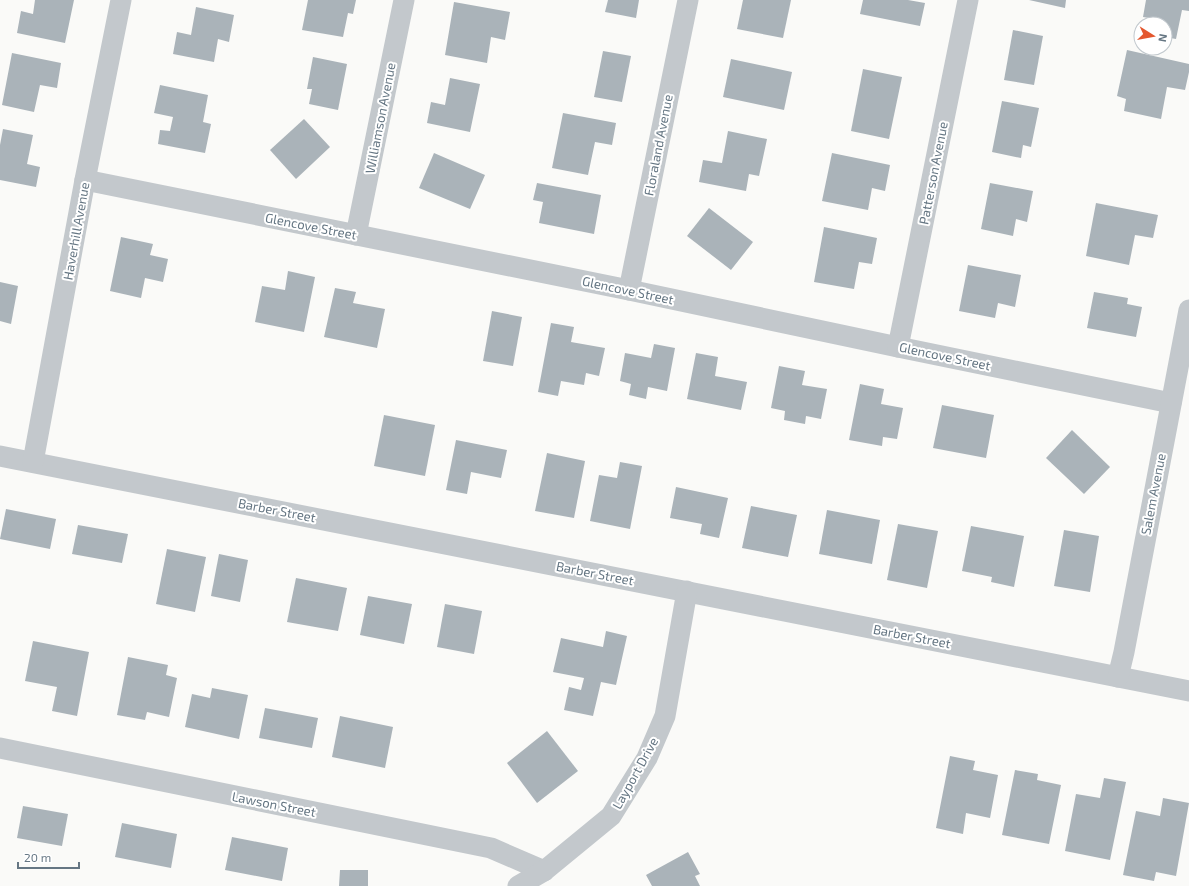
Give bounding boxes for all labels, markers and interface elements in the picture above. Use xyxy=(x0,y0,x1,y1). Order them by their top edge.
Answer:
north arrow xyxy=(1133,16,1173,56)
text: N xyxy=(1156,33,1170,43)
street label: Williamson Avenue xyxy=(361,61,399,175)
street label: Floraland Avenue xyxy=(640,93,676,197)
street label: Patterson Avenue xyxy=(915,120,951,226)
street label: Haverhill Avenue xyxy=(60,181,92,281)
street label: Glencove Street xyxy=(264,209,358,243)
street label: Glencove Street xyxy=(581,273,675,307)
street label: Glencove Street xyxy=(898,339,992,373)
street label: Salem Avenue xyxy=(1137,452,1169,536)
street label: Barber Street xyxy=(237,495,317,525)
street label: Barber Street xyxy=(555,558,635,588)
street label: Barber Street xyxy=(872,621,952,651)
street label: Layport Drive xyxy=(609,734,661,812)
street label: Lawson Street xyxy=(231,788,317,820)
scale bar xyxy=(18,844,79,870)
text: 20 m xyxy=(24,850,51,864)

